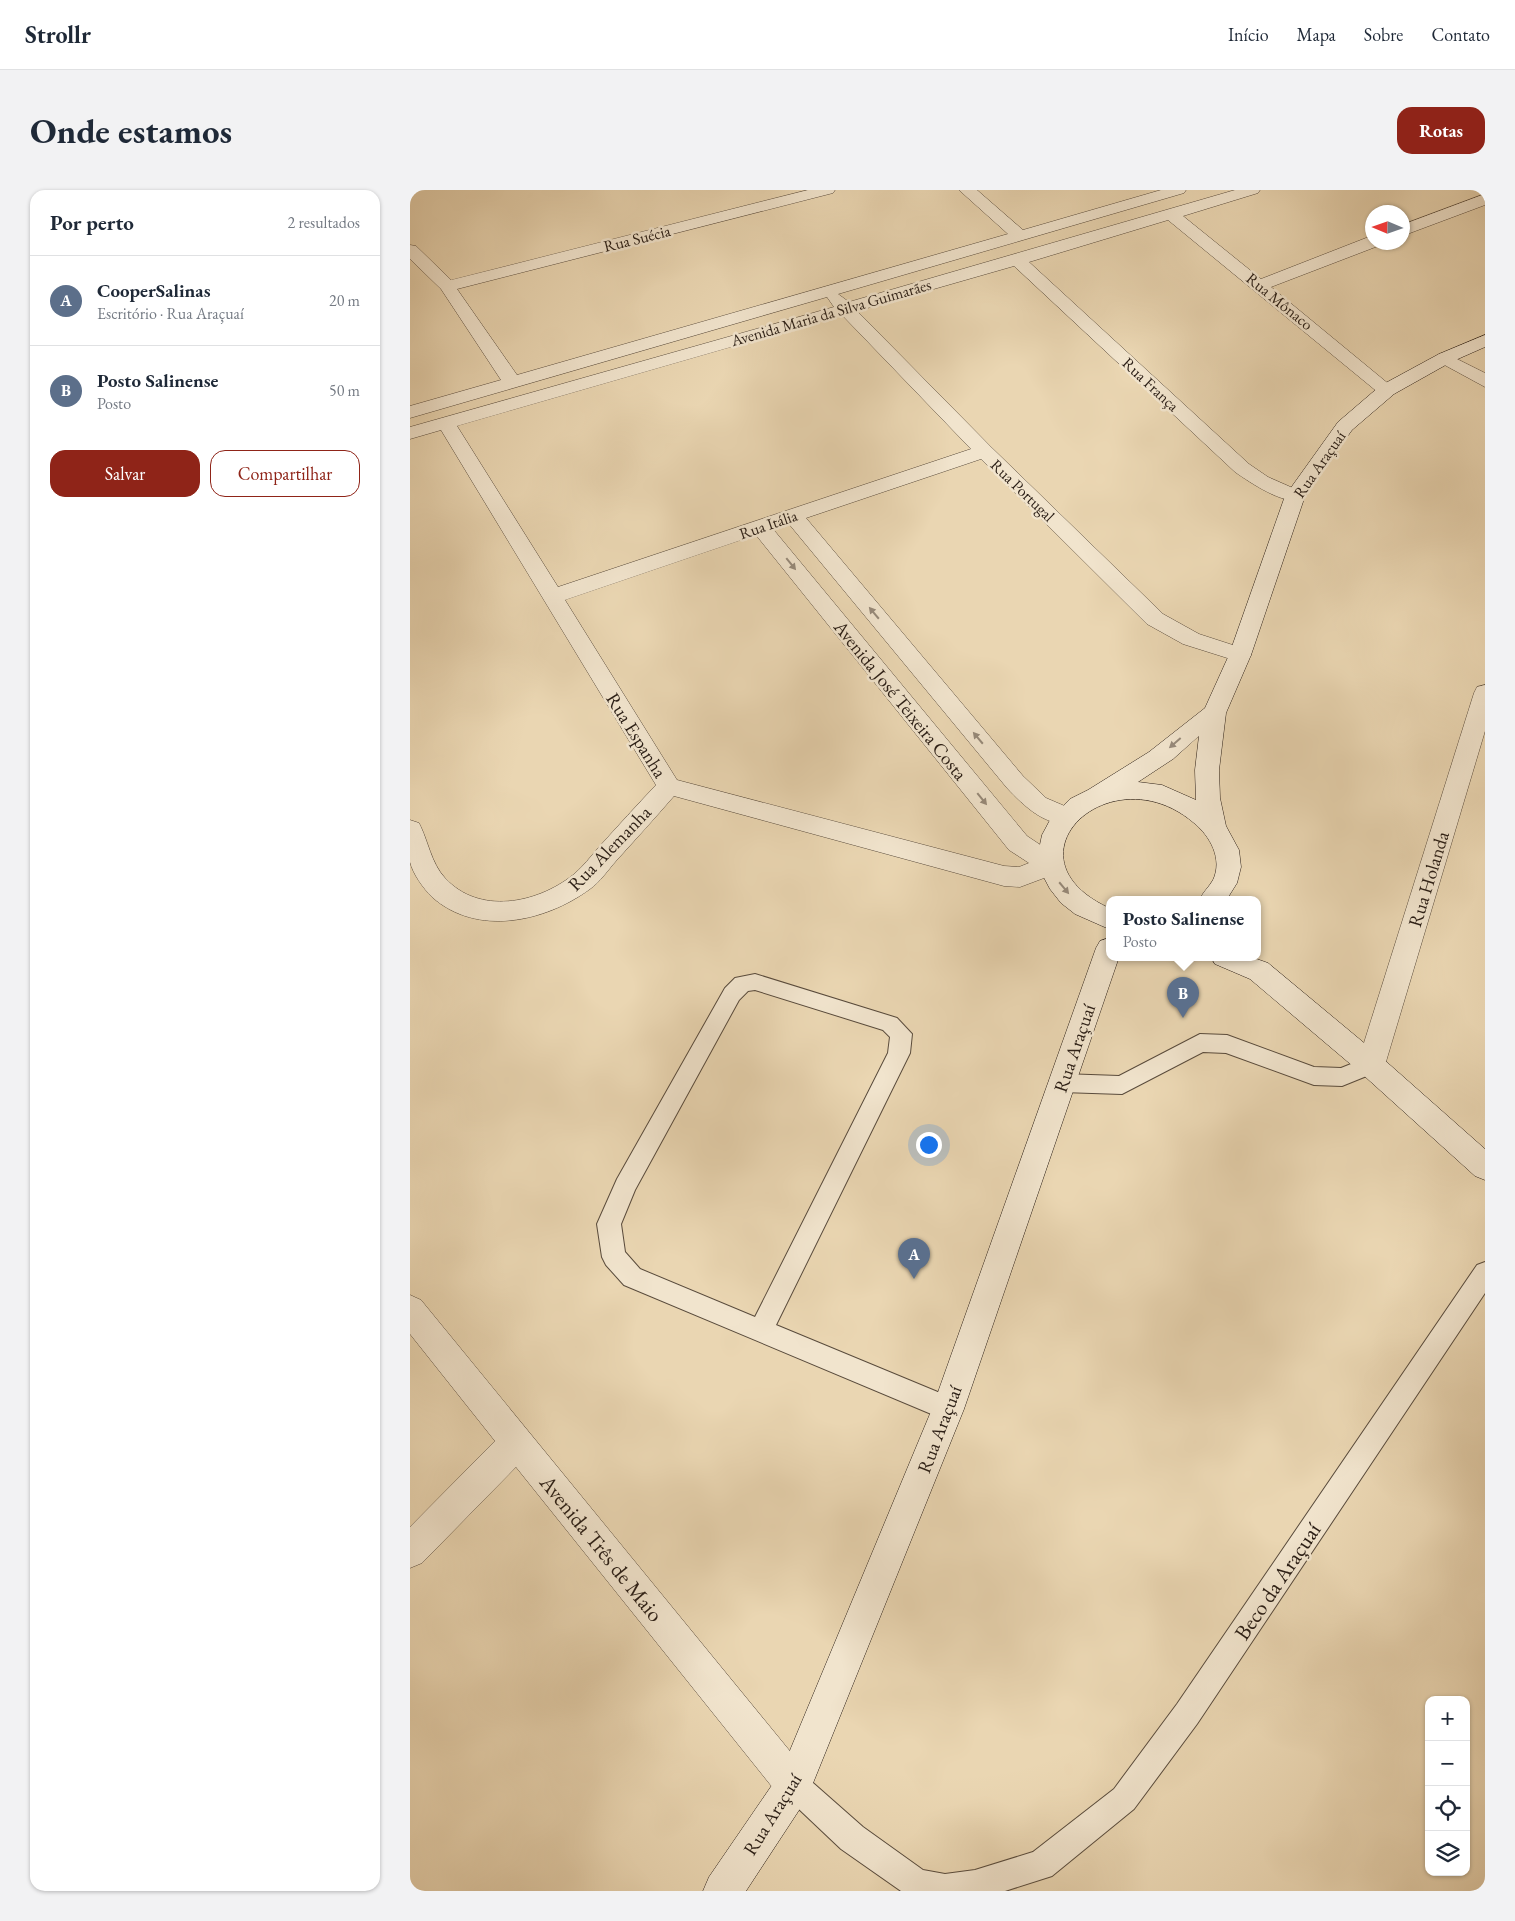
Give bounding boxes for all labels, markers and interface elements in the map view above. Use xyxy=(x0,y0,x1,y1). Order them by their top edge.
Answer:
text: Strollr xyxy=(25,19,91,50)
text: Início xyxy=(1228,23,1269,46)
text: Mapa xyxy=(1297,23,1336,46)
text: Sobre xyxy=(1364,23,1403,46)
text: Contato xyxy=(1431,23,1490,46)
button: Rotas xyxy=(1397,107,1485,154)
text: Onde estamos xyxy=(30,108,232,153)
north arrow xyxy=(1365,205,1410,250)
text: Por perto xyxy=(50,209,134,236)
text: 2 resultados xyxy=(288,212,360,233)
street label: Rua Suécia xyxy=(601,220,673,257)
street label: Rua Mônaco xyxy=(1242,268,1318,335)
street label: Avenida Maria da Silva Guimarães xyxy=(728,274,934,351)
text: CooperSalinas xyxy=(97,278,211,303)
text: A xyxy=(60,290,72,311)
text: 20 m xyxy=(329,290,360,311)
text: Escritório · Rua Araçuaí xyxy=(97,303,244,324)
street label: Rua França xyxy=(1118,353,1184,416)
text: Posto Salinense xyxy=(97,368,218,393)
text: B xyxy=(61,380,71,401)
text: 50 m xyxy=(329,380,360,401)
text: Posto xyxy=(97,393,131,414)
street label: Rua Araçuaí xyxy=(1289,426,1350,502)
button: Salvar xyxy=(50,450,200,497)
button: Compartilhar xyxy=(210,450,360,497)
street label: Rua Portugal xyxy=(986,455,1059,526)
street label: Rua Itália xyxy=(736,505,801,544)
one-way arrow xyxy=(785,558,796,571)
one-way arrow xyxy=(869,607,880,620)
street label: Avenida José Teixeira Costa xyxy=(828,614,973,786)
street label: Rua Espanha xyxy=(600,688,673,783)
one-way arrow xyxy=(973,732,984,745)
one-way arrow xyxy=(1169,737,1182,748)
one-way arrow xyxy=(976,792,987,805)
street label: Rua Alemanha xyxy=(562,800,657,897)
street label: Rua Holanda xyxy=(1402,828,1455,930)
one-way arrow xyxy=(1058,882,1070,894)
popup xyxy=(1106,896,1261,961)
text: Posto Salinense xyxy=(1123,906,1244,931)
text: Posto xyxy=(1123,931,1157,952)
pin: B xyxy=(1167,977,1199,1018)
street label: Rua Araçuaí xyxy=(1048,1000,1101,1096)
your location xyxy=(916,1132,942,1158)
pin: A xyxy=(898,1238,930,1279)
street label: Rua Araçuaí xyxy=(911,1381,968,1477)
street label: Avenida Três de Maio xyxy=(533,1468,670,1628)
street label: Beco da Araçuaí xyxy=(1228,1517,1328,1646)
map controls xyxy=(1425,1696,1470,1876)
button: + xyxy=(1425,1696,1470,1741)
button: − xyxy=(1425,1741,1470,1786)
street label: Rua Araçuaí xyxy=(737,1768,808,1860)
button: locate xyxy=(1425,1786,1470,1831)
button: layers xyxy=(1425,1831,1470,1876)

